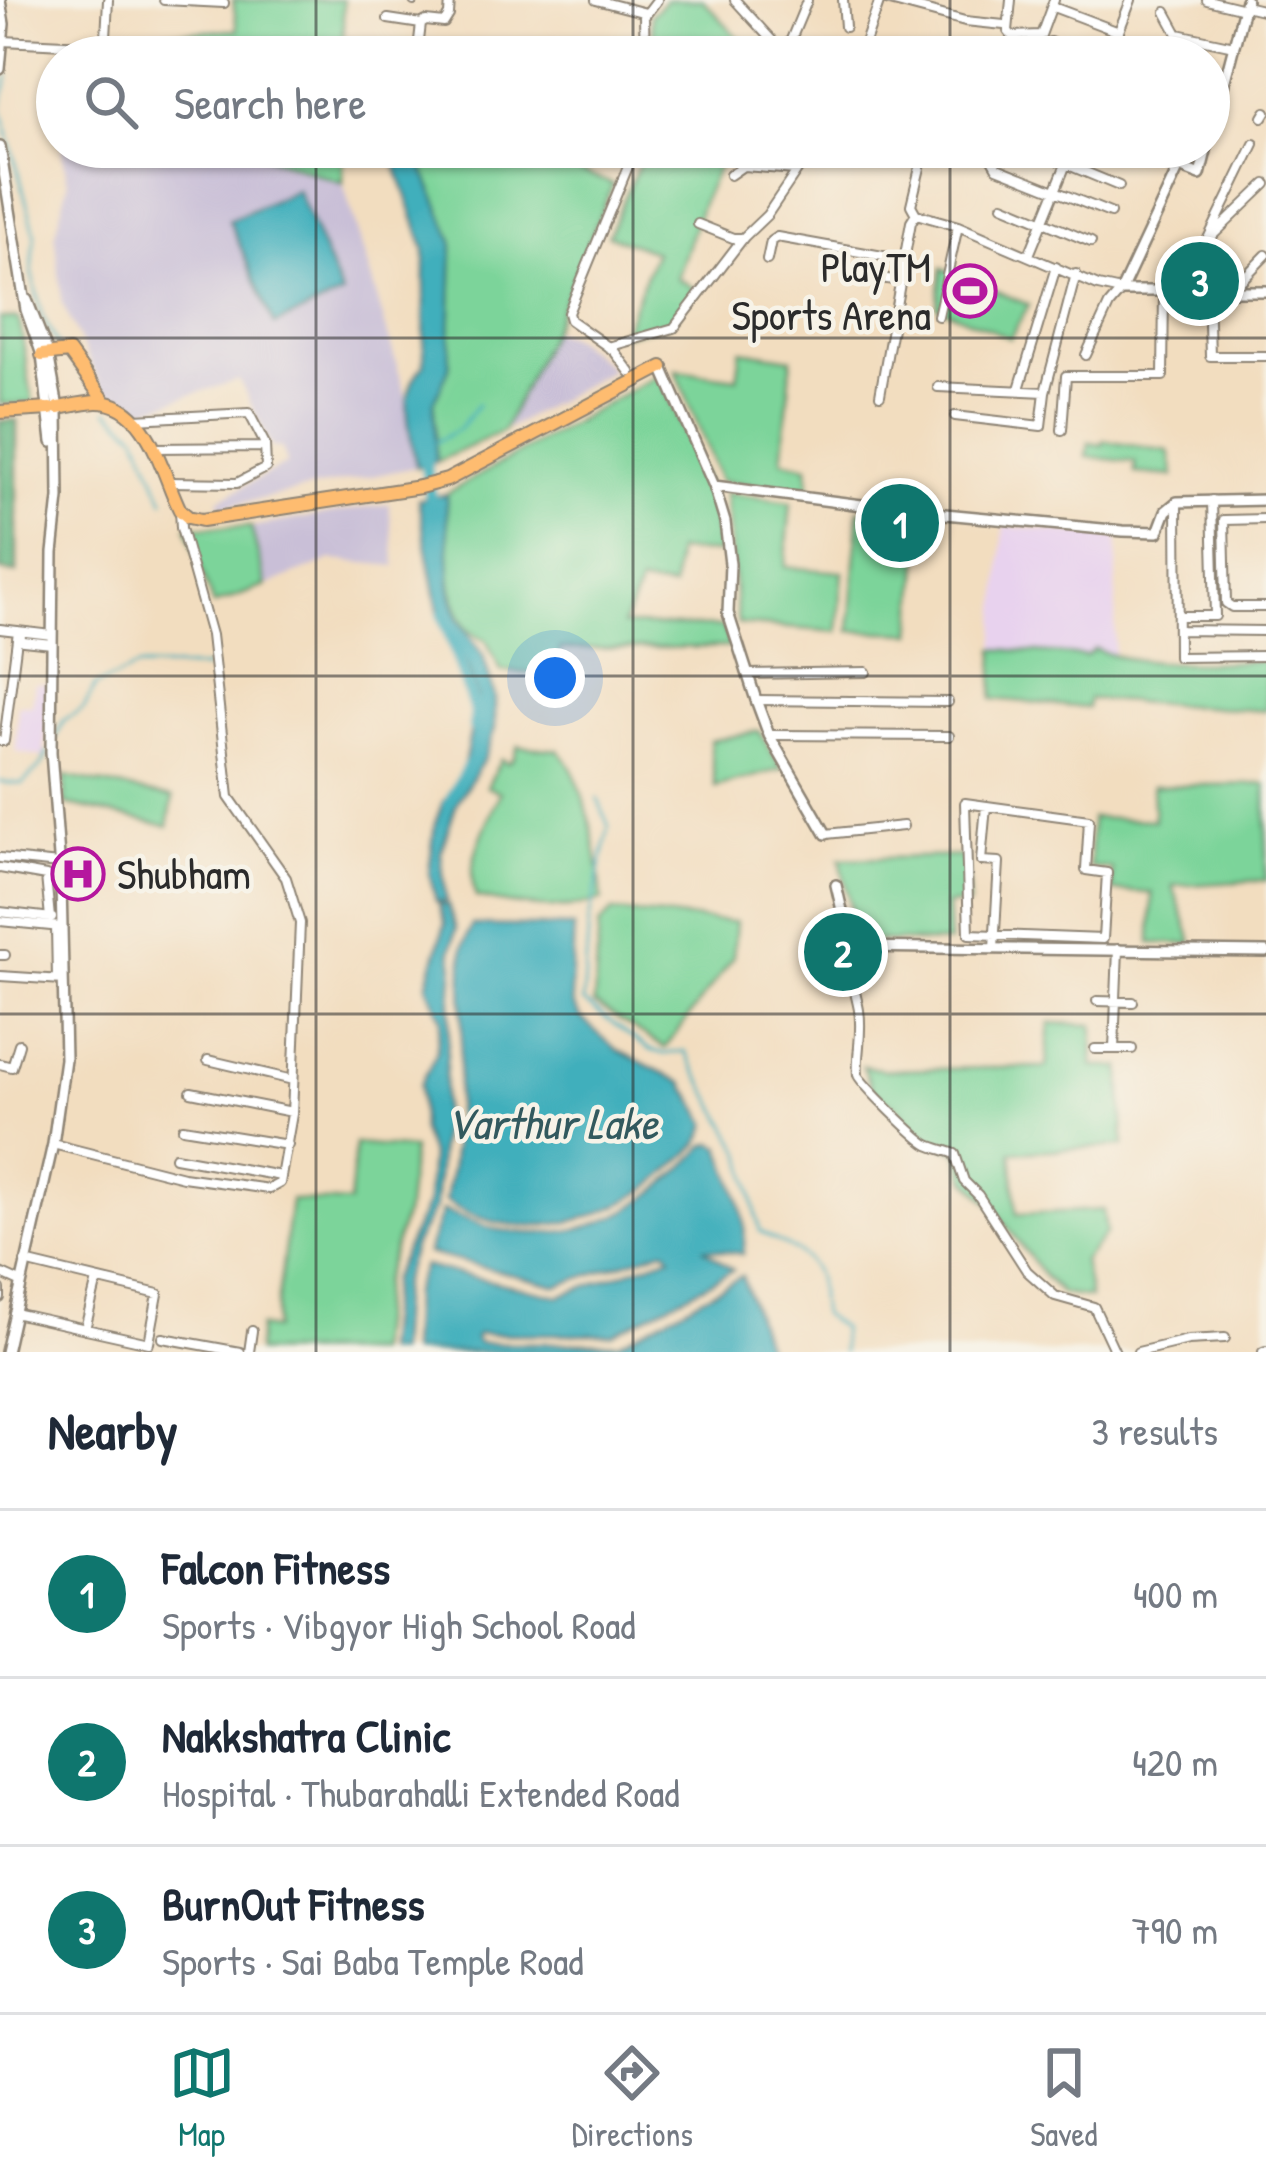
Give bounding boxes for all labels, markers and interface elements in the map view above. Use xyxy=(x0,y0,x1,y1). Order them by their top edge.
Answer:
search box xyxy=(36,36,1230,168)
icon: search xyxy=(78,69,144,135)
text: Search here xyxy=(174,72,366,133)
pin: 3 xyxy=(1161,236,1239,326)
place label: PlayTM Sports Arena xyxy=(732,238,931,343)
sports icon: PlayTM Sports Arena xyxy=(942,263,998,319)
pin: 1 xyxy=(861,478,939,568)
your location xyxy=(525,648,585,708)
place label: Shubham xyxy=(117,845,251,902)
hospital icon: Shubham xyxy=(50,846,106,902)
pin: 2 xyxy=(804,907,882,997)
water label: Varthur Lake xyxy=(446,1092,660,1153)
text: Nearby xyxy=(48,1396,178,1465)
text: 3 results xyxy=(1092,1404,1218,1457)
text: Falcon Fitness xyxy=(162,1537,390,1598)
text: 1 xyxy=(80,1567,94,1620)
text: 400 m xyxy=(1133,1567,1218,1620)
text: Sports · Vibgyor High School Road xyxy=(162,1598,636,1651)
text: Nakkshatra Clinic xyxy=(162,1705,450,1766)
text: 2 xyxy=(78,1735,96,1788)
text: 420 m xyxy=(1132,1735,1218,1788)
text: Hospital · Thubarahalli Extended Road xyxy=(162,1766,679,1819)
text: BurnOut Fitness xyxy=(162,1873,425,1934)
text: 3 xyxy=(78,1903,96,1956)
text: 790 m xyxy=(1131,1903,1218,1956)
text: Sports · Sai Baba Temple Road xyxy=(162,1934,584,1987)
tab: Map xyxy=(169,2040,235,2156)
tab: Directions xyxy=(572,2040,693,2156)
tab: Saved xyxy=(1030,2040,1097,2156)

